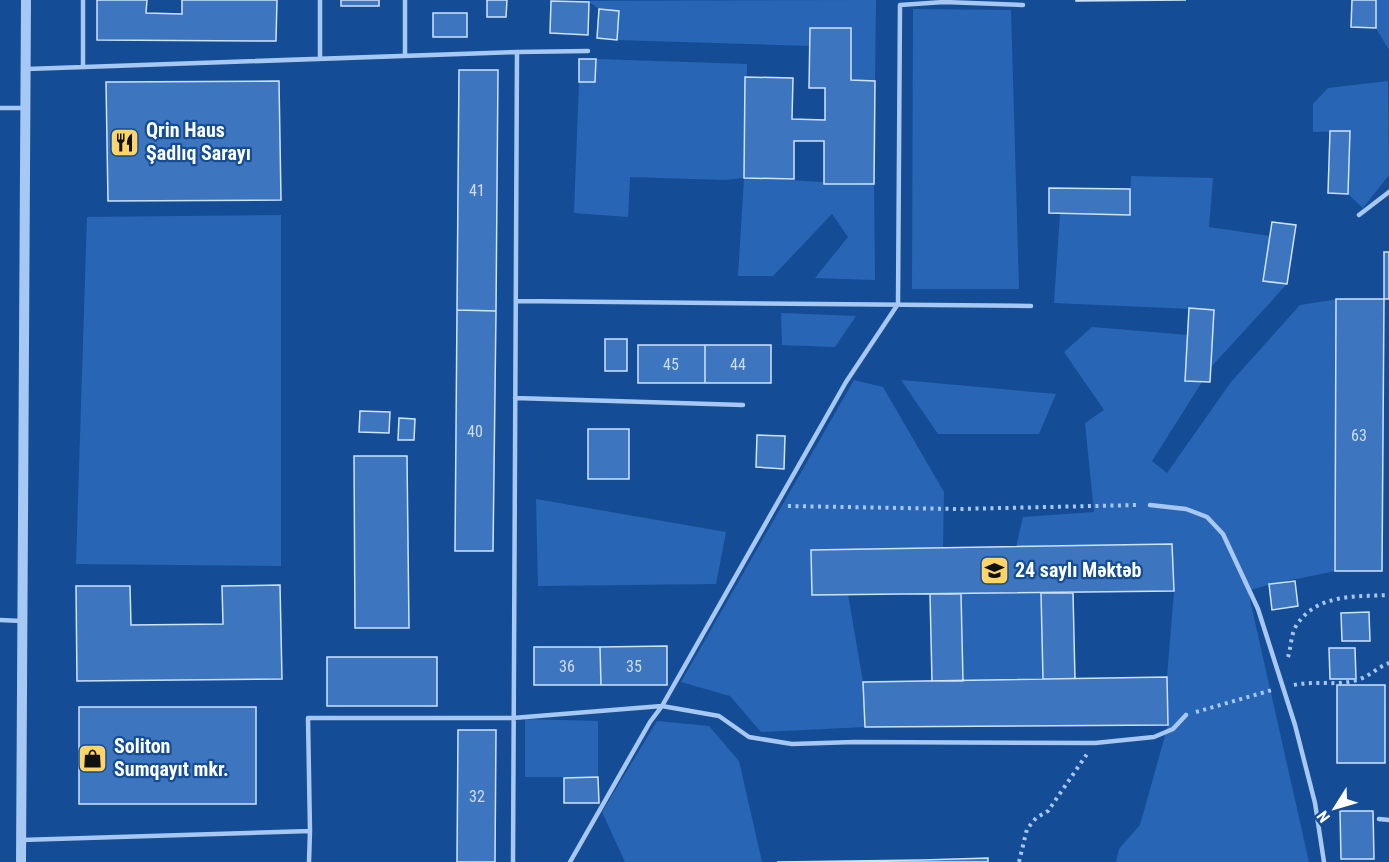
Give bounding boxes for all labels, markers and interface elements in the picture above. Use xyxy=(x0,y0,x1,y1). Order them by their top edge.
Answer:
place label: Qrin Haus Şadlıq Sarayı xyxy=(146,118,251,165)
restaurant icon: Qrin Haus Şadlıq Sarayı xyxy=(109,126,141,158)
house number: 41 xyxy=(469,181,485,200)
house number: 45 xyxy=(663,355,679,374)
house number: 44 xyxy=(730,355,746,374)
house number: 40 xyxy=(467,422,483,441)
house number: 63 xyxy=(1351,426,1367,445)
school or university icon: 24 saylı Məktəb xyxy=(978,554,1010,586)
place label: 24 saylı Məktəb xyxy=(1015,558,1142,582)
house number: 36 xyxy=(559,657,575,676)
house number: 35 xyxy=(626,657,642,676)
place label: Soliton Sumqayıt mkr. xyxy=(114,734,229,781)
shop icon: Soliton Sumqayıt mkr. xyxy=(77,742,109,774)
north arrow xyxy=(1305,778,1365,838)
house number: 32 xyxy=(469,787,485,806)
text: N xyxy=(1313,807,1334,826)

